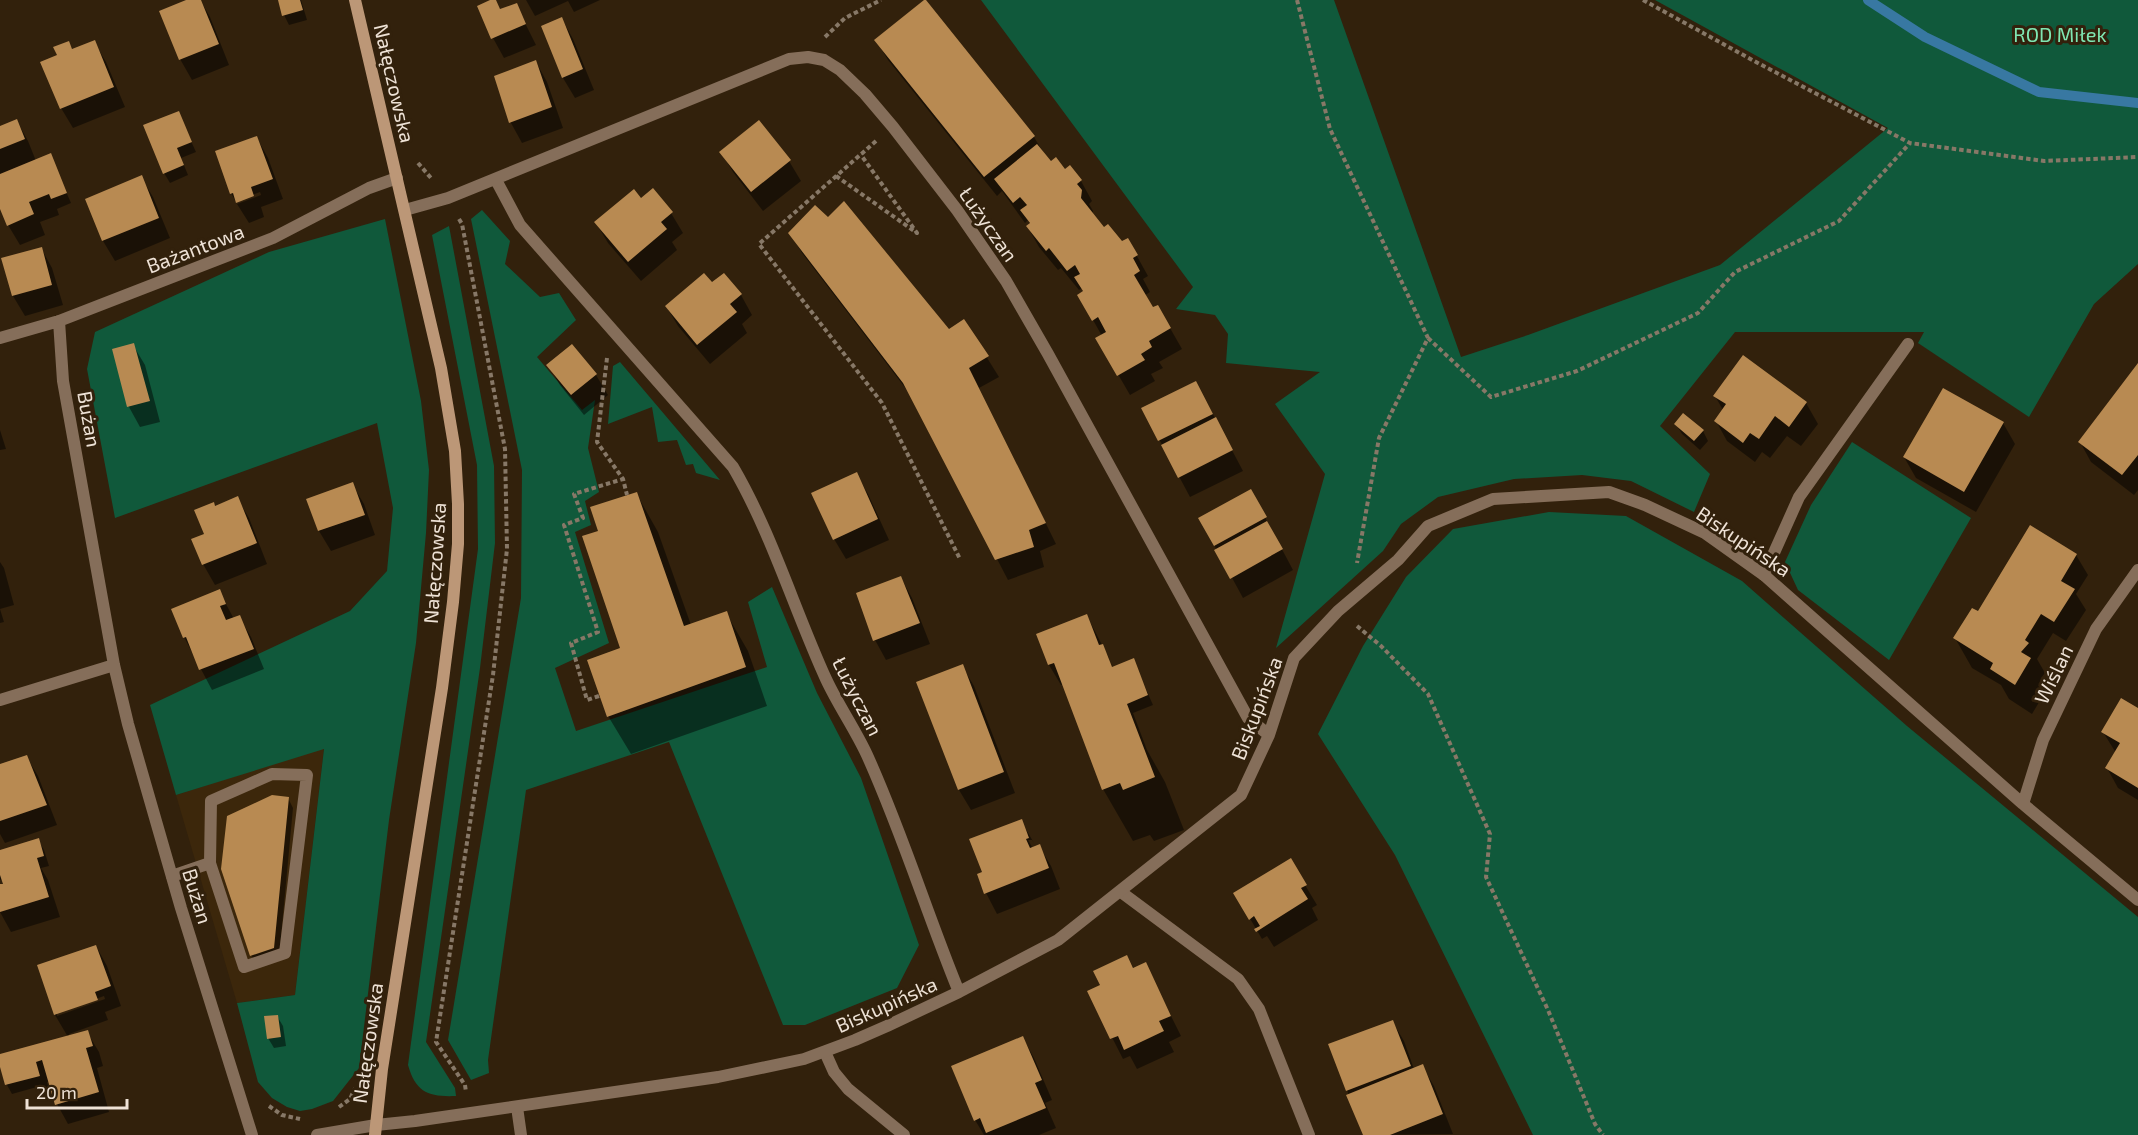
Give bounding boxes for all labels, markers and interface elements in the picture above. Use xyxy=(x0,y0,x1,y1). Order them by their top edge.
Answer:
street label: Nałęczowska xyxy=(370,21,420,145)
park label: ROD Miłek xyxy=(2013,22,2107,46)
street label: Łużyczan xyxy=(955,182,1023,266)
street label: Bażantowa xyxy=(143,218,247,278)
street label: Bużan xyxy=(73,389,107,449)
street label: Biskupińska xyxy=(1692,501,1796,581)
street label: Nałęczowska xyxy=(418,502,450,624)
street label: Wiślan xyxy=(2028,641,2078,707)
street label: Łużyczan xyxy=(828,653,888,739)
street label: Biskupińska xyxy=(1225,653,1287,763)
street label: Bużan xyxy=(178,865,218,927)
street label: Biskupińska xyxy=(832,971,940,1037)
street label: Nałęczowska xyxy=(347,981,387,1105)
scale bar xyxy=(27,1072,128,1110)
text: 20 m xyxy=(36,1081,77,1103)

